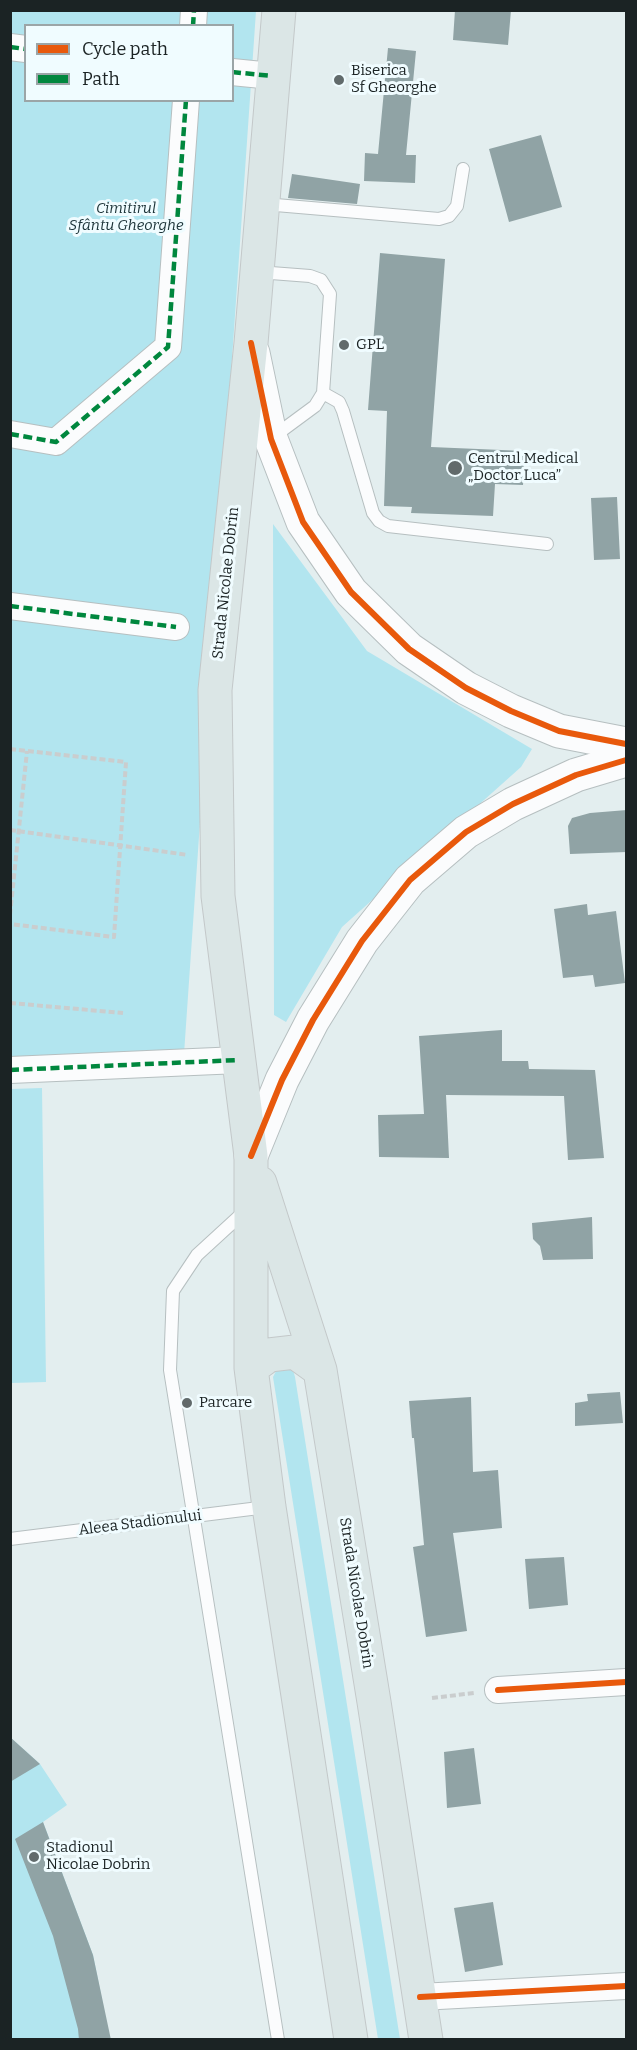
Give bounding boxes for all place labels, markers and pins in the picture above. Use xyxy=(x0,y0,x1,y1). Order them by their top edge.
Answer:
place label: Biserica Sf Gheorghe xyxy=(351,62,437,97)
marker: Biserica Sf Gheorghe xyxy=(332,73,346,87)
place label: GPL xyxy=(356,336,384,354)
marker: GPL xyxy=(337,338,351,352)
place label: Centrul Medical „Doctor Luca” xyxy=(468,450,578,485)
marker: Centrul Medical „Doctor Luca” xyxy=(446,459,464,477)
place label: Parcare xyxy=(199,1394,252,1412)
marker: Parcare xyxy=(180,1396,194,1410)
place label: Stadionul Nicolae Dobrin xyxy=(46,1839,150,1874)
marker: Stadionul Nicolae Dobrin xyxy=(27,1850,41,1864)

